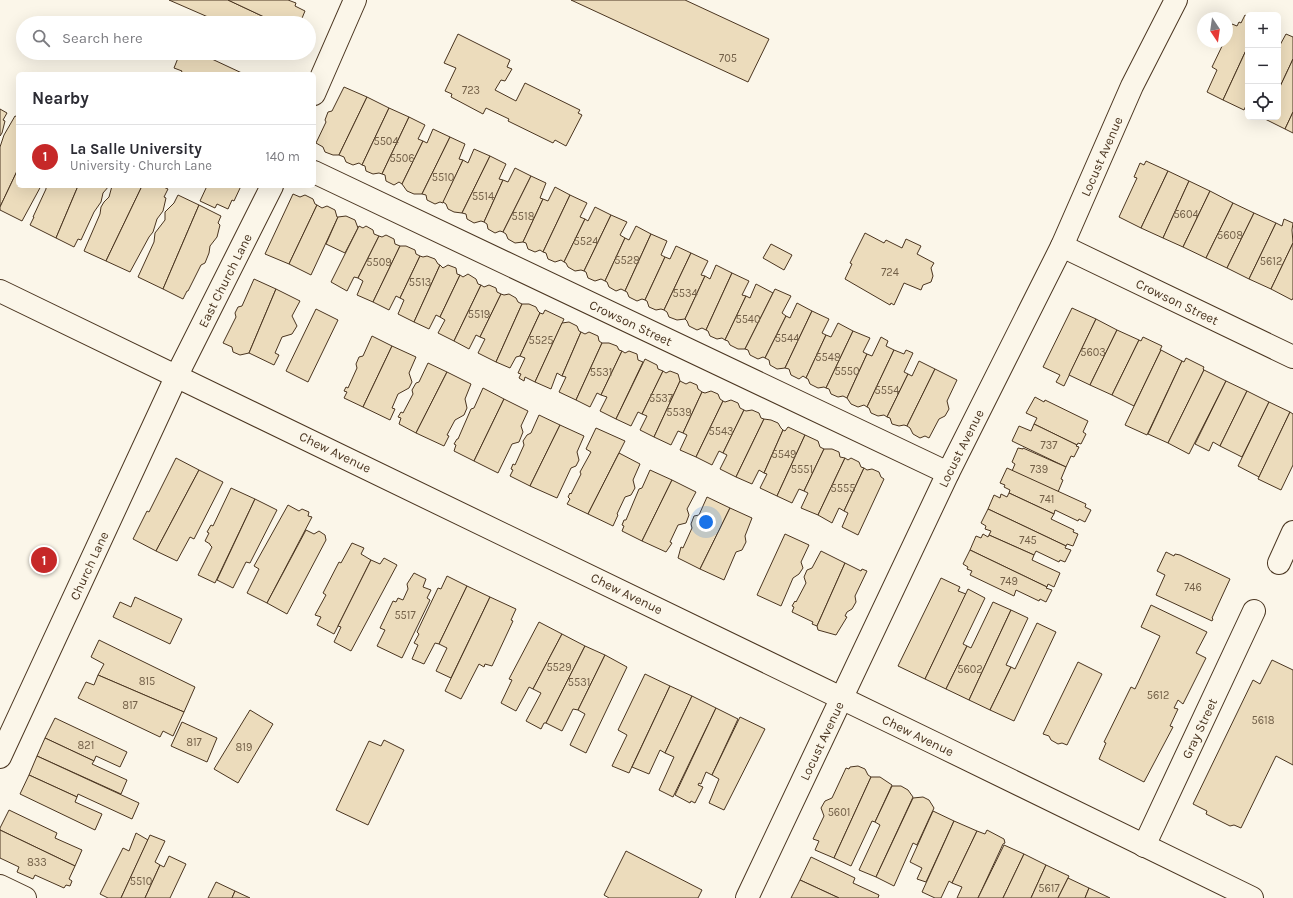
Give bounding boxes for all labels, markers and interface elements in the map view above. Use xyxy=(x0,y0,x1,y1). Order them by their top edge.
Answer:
north arrow xyxy=(1197,12,1233,48)
map controls xyxy=(1245,12,1281,120)
button: + xyxy=(1245,12,1281,48)
search box xyxy=(16,16,316,60)
icon: search xyxy=(30,27,52,49)
text: Search here xyxy=(62,29,143,47)
button: − xyxy=(1245,48,1281,84)
house number: 705 xyxy=(719,52,737,65)
house number: 723 xyxy=(462,84,480,97)
button: locate xyxy=(1245,84,1281,120)
text: Nearby xyxy=(32,88,89,108)
street label: Locust Avenue xyxy=(1078,114,1126,199)
house number: 5504 xyxy=(373,135,399,148)
text: La Salle University xyxy=(70,140,202,158)
text: 1 xyxy=(43,149,47,164)
text: 140 m xyxy=(265,149,300,164)
house number: 5506 xyxy=(389,152,415,165)
text: University · Church Lane xyxy=(70,158,212,173)
house number: 5510 xyxy=(432,171,454,184)
house number: 5514 xyxy=(472,190,494,203)
house number: 5604 xyxy=(1173,208,1199,221)
house number: 5518 xyxy=(512,210,535,223)
house number: 5608 xyxy=(1217,229,1243,242)
street label: East Church Lane xyxy=(195,231,255,330)
house number: 5524 xyxy=(574,235,598,248)
house number: 5528 xyxy=(614,254,640,267)
house number: 5612 xyxy=(1260,255,1282,268)
house number: 5509 xyxy=(366,256,392,269)
house number: 724 xyxy=(881,266,899,279)
house number: 5513 xyxy=(409,276,431,289)
street label: Crowson Street xyxy=(1133,276,1221,328)
house number: 5534 xyxy=(672,287,698,300)
street label: Crowson Street xyxy=(587,297,675,349)
house number: 5519 xyxy=(468,308,490,321)
house number: 5540 xyxy=(735,313,761,326)
house number: 5544 xyxy=(775,332,799,345)
house number: 5525 xyxy=(528,334,554,347)
house number: 5603 xyxy=(1080,346,1106,359)
house number: 5548 xyxy=(815,351,841,364)
house number: 5550 xyxy=(834,365,860,378)
house number: 5531 xyxy=(590,366,612,379)
house number: 5554 xyxy=(875,384,899,397)
house number: 5537 xyxy=(649,392,673,405)
house number: 5539 xyxy=(666,406,692,419)
street label: Locust Avenue xyxy=(935,406,987,490)
house number: 5543 xyxy=(708,425,734,438)
street label: Chew Avenue xyxy=(297,429,374,476)
house number: 737 xyxy=(1041,439,1057,452)
house number: 5549 xyxy=(772,448,796,461)
house number: 5551 xyxy=(791,463,813,476)
house number: 739 xyxy=(1030,463,1048,476)
house number: 5555 xyxy=(831,482,855,495)
house number: 741 xyxy=(1040,493,1054,506)
your location xyxy=(696,512,716,532)
street label: Church Lane xyxy=(67,529,112,602)
house number: 745 xyxy=(1019,534,1037,547)
pin: 1 xyxy=(31,545,57,575)
street label: Chew Avenue xyxy=(588,570,665,618)
house number: 749 xyxy=(1000,575,1018,588)
house number: 746 xyxy=(1184,581,1202,594)
house number: 5517 xyxy=(394,609,416,622)
house number: 5529 xyxy=(546,661,572,674)
house number: 5602 xyxy=(957,663,983,676)
house number: 815 xyxy=(139,675,155,688)
house number: 5531 xyxy=(568,676,590,689)
house number: 5612 xyxy=(1147,689,1169,702)
street label: Gray Street xyxy=(1179,696,1220,761)
house number: 817 xyxy=(122,699,138,712)
street label: Locust Avenue xyxy=(797,699,847,783)
street label: Chew Avenue xyxy=(880,712,957,760)
house number: 5618 xyxy=(1252,714,1275,727)
house number: 817 xyxy=(186,736,202,749)
house number: 821 xyxy=(78,739,94,752)
house number: 819 xyxy=(236,741,252,754)
house number: 5601 xyxy=(828,806,850,819)
house number: 833 xyxy=(27,856,47,869)
house number: 5510 xyxy=(130,875,152,888)
house number: 5617 xyxy=(1038,882,1060,895)

